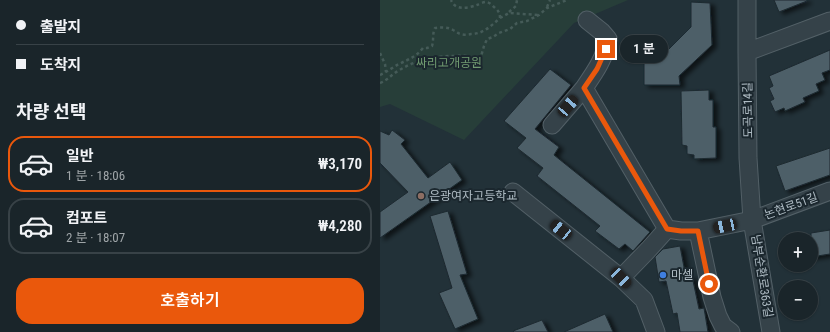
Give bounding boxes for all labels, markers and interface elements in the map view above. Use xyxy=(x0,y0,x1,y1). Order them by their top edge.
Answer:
text: 출발지 xyxy=(40,18,81,36)
callout: 1 분 xyxy=(620,35,668,63)
route end xyxy=(597,40,615,58)
text: 1 분 xyxy=(633,41,655,56)
text: 도착지 xyxy=(40,56,81,74)
park label: 싸리고개공원 xyxy=(416,56,482,70)
street label: 도곡로14길 xyxy=(741,82,755,138)
car xyxy=(556,93,580,119)
text: 차량 선택 xyxy=(16,101,86,122)
icon: car xyxy=(18,146,54,182)
text: 일반 xyxy=(66,147,94,165)
text: ₩3,170 xyxy=(318,155,362,173)
text: 1 분 · 18:06 xyxy=(66,168,125,183)
place label: 은광여자고등학교 xyxy=(429,189,517,203)
street label: 논현로51길 xyxy=(762,190,820,222)
marker: 은광여자고등학교 xyxy=(416,191,426,201)
icon: car xyxy=(18,208,54,244)
text: 컴포트 xyxy=(66,209,107,227)
text: ₩4,280 xyxy=(318,217,362,235)
car xyxy=(548,218,574,242)
car xyxy=(712,218,738,234)
text: 2 분 · 18:07 xyxy=(66,230,125,245)
map controls xyxy=(778,232,818,320)
button: + xyxy=(778,232,818,272)
street label: 남부순환로363길 xyxy=(749,233,775,319)
car xyxy=(608,265,634,291)
place label: 마셀 xyxy=(671,268,693,282)
marker: 마셀 xyxy=(658,270,668,280)
route start xyxy=(700,275,718,293)
button: 호출하기 xyxy=(16,278,364,324)
button: − xyxy=(778,280,818,320)

